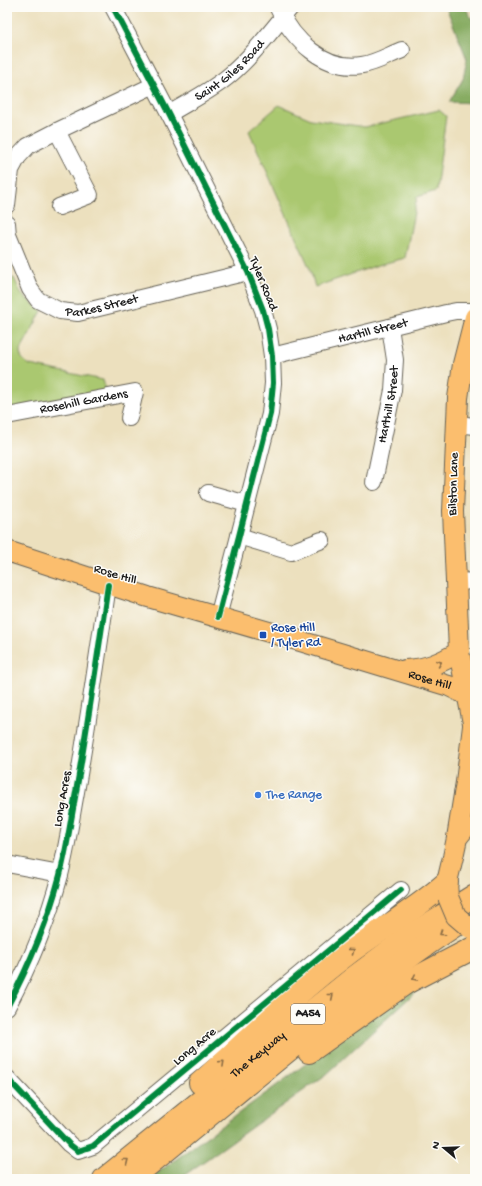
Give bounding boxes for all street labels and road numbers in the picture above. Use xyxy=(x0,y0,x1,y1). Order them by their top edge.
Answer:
street label: Saint Giles Road xyxy=(192,36,269,105)
street label: Tyler Road xyxy=(245,254,281,315)
street label: Parkes Street xyxy=(64,291,141,321)
street label: Hartill Street xyxy=(337,315,411,347)
street label: Harthill Street xyxy=(375,364,402,444)
street label: Rosehill Gardens xyxy=(38,386,130,417)
street label: Bilston Lane xyxy=(445,452,463,517)
street label: Rose Hill xyxy=(92,561,138,589)
street label: Rose Hill xyxy=(406,667,454,694)
street label: Long Acres xyxy=(51,769,75,828)
road number: A454 xyxy=(291,1004,325,1024)
street label: Long Acre xyxy=(170,1025,220,1069)
street label: The Keyway xyxy=(227,1028,289,1082)

